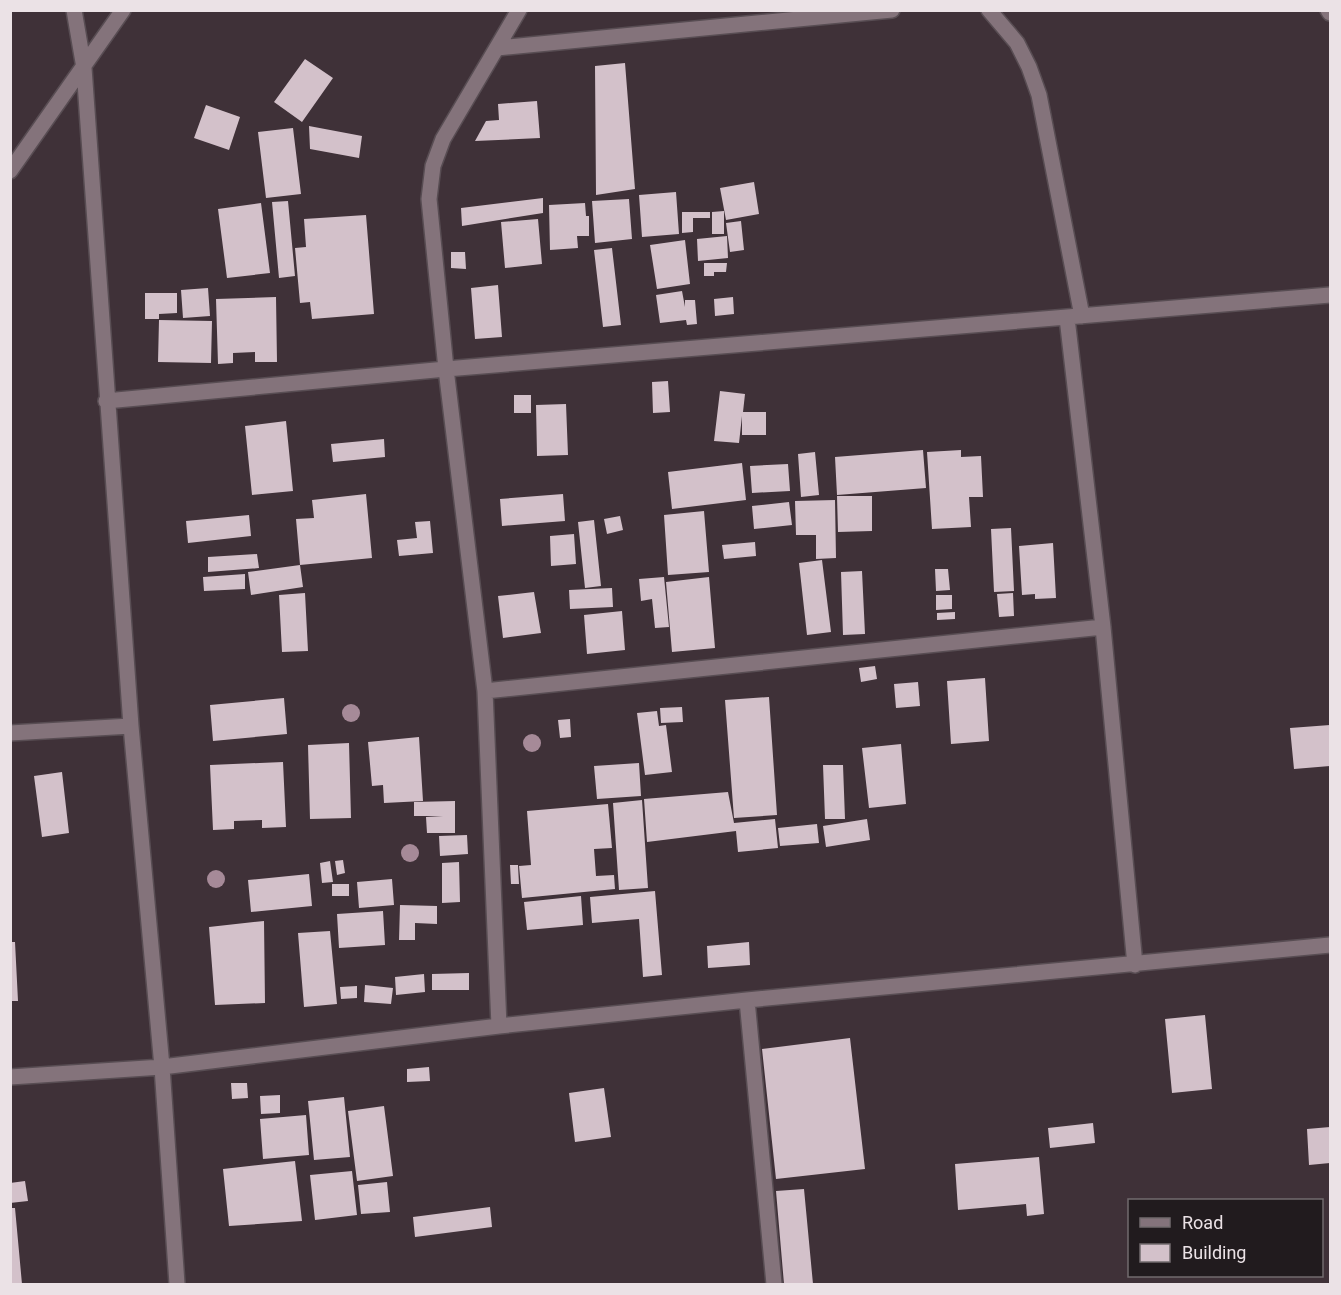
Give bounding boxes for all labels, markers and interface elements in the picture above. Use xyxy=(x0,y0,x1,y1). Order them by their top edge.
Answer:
legend xyxy=(1128,1199,1323,1277)
text: Road xyxy=(1182,1212,1223,1233)
text: Building xyxy=(1182,1242,1246,1263)

